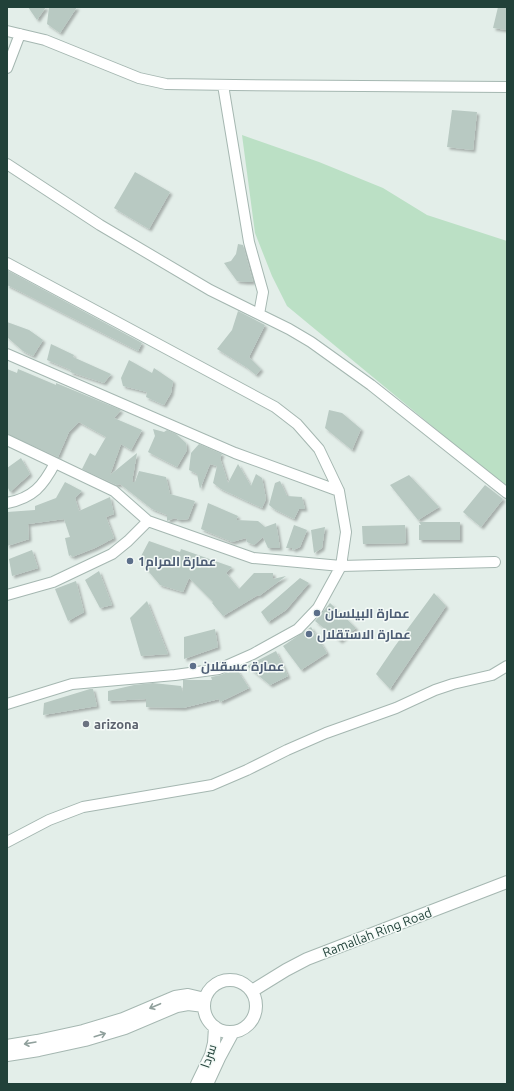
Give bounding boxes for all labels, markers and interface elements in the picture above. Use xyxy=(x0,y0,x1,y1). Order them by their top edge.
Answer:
place label: عمارة المرام1 xyxy=(138,554,216,571)
marker: عمارة المرام1 xyxy=(125,556,135,566)
place label: عمارة البيلسان xyxy=(325,606,410,621)
marker: عمارة البيلسان xyxy=(312,608,322,618)
place label: عمارة الاستقلال xyxy=(317,627,411,643)
marker: عمارة الاستقلال xyxy=(304,629,314,639)
place label: عمارة عسقلان xyxy=(201,659,284,674)
marker: عمارة عسقلان xyxy=(188,661,198,671)
place label: arizona xyxy=(94,717,139,731)
marker: arizona xyxy=(81,719,91,729)
street label: Ramallah Ring Road xyxy=(320,905,434,959)
one-way arrow xyxy=(149,1003,161,1010)
one-way arrow xyxy=(93,1031,106,1038)
one-way arrow xyxy=(24,1039,37,1047)
street label: سردا xyxy=(197,1042,220,1070)

